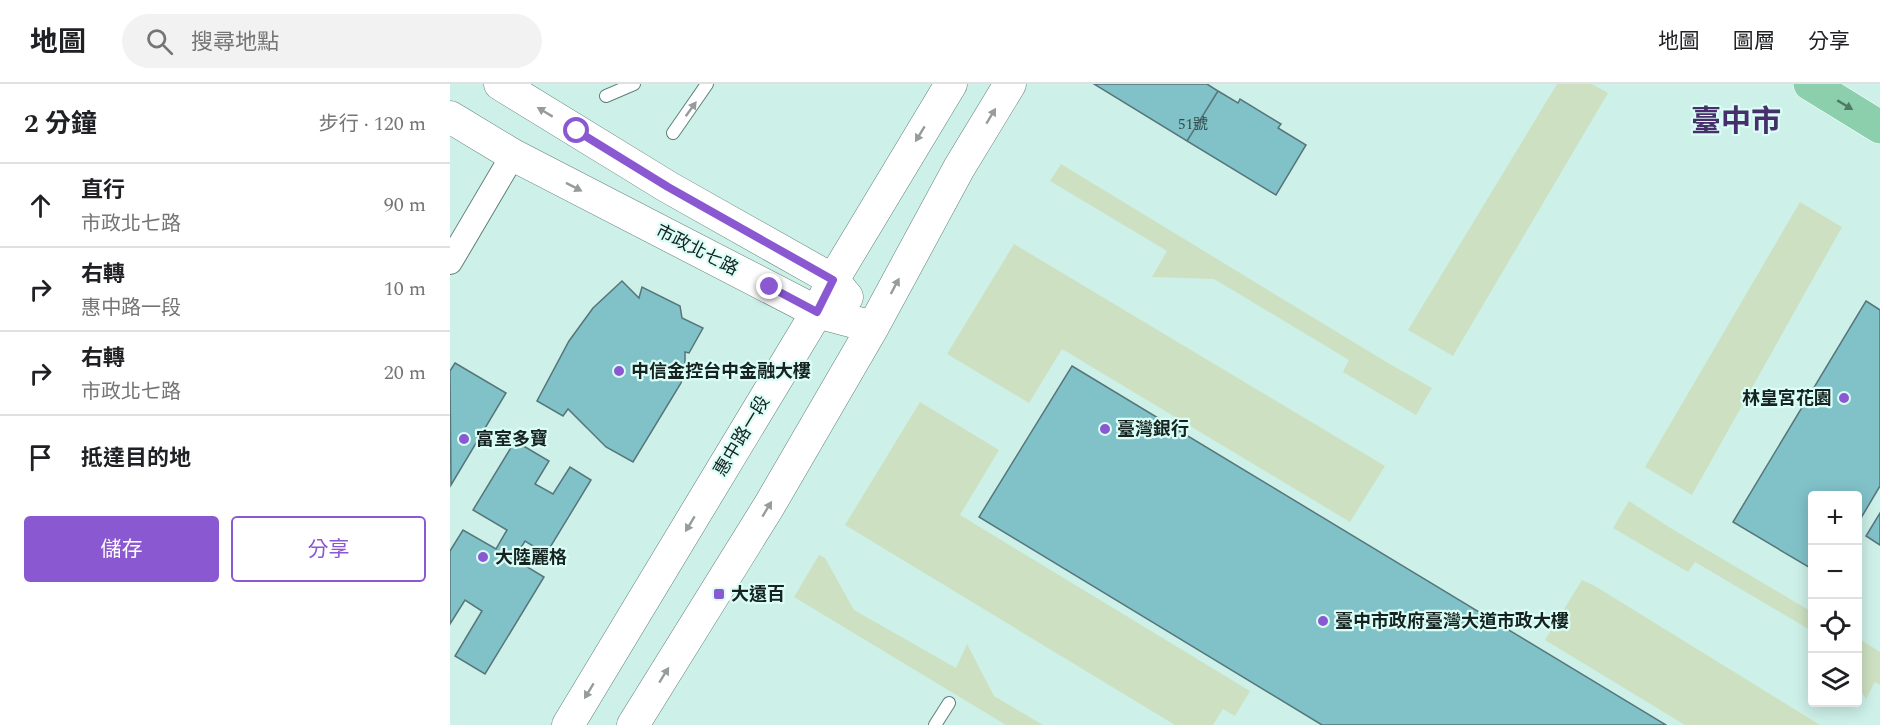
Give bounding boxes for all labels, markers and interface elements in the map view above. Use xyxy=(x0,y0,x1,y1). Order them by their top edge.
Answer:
search box xyxy=(122,14,542,68)
text: 地圖 xyxy=(30,21,86,64)
icon: search xyxy=(143,25,176,58)
text: 搜尋地點 xyxy=(191,26,279,59)
text: 地圖 xyxy=(1658,26,1700,58)
text: 圖層 xyxy=(1733,26,1775,58)
text: 分享 xyxy=(1808,26,1850,58)
district label: 臺中市 xyxy=(1691,99,1781,145)
one-way arrow xyxy=(1837,100,1853,111)
one-way arrow xyxy=(684,101,697,117)
text: 2 分鐘 xyxy=(24,104,97,144)
one-way arrow xyxy=(536,107,553,117)
one-way arrow xyxy=(985,108,996,124)
text: 步行 · 120 m xyxy=(319,109,426,139)
house number: 51號 xyxy=(1178,113,1208,136)
route start xyxy=(563,117,589,143)
one-way arrow xyxy=(915,126,926,142)
text: 直行 xyxy=(81,174,125,207)
one-way arrow xyxy=(566,182,583,192)
icon: ahead xyxy=(24,189,57,222)
text: 90 m xyxy=(384,190,426,220)
text: 市政北七路 xyxy=(81,209,181,239)
street label: 市政北七路 xyxy=(651,218,743,282)
text: 右轉 xyxy=(81,258,125,291)
icon: right xyxy=(24,273,57,306)
route end xyxy=(756,273,782,299)
text: 10 m xyxy=(384,274,426,304)
one-way arrow xyxy=(890,277,900,294)
text: 惠中路一段 xyxy=(81,293,181,323)
text: 右轉 xyxy=(81,342,125,375)
icon: right xyxy=(24,357,57,390)
text: 20 m xyxy=(384,358,426,388)
place label: 中信金控台中金融大樓 xyxy=(631,358,811,385)
marker: 中信金控台中金融大樓 xyxy=(612,364,626,378)
text: 市政北七路 xyxy=(81,377,181,407)
place label: 林皇宮花園 xyxy=(1742,385,1832,412)
street label: 惠中路一段 xyxy=(707,390,777,482)
marker: 林皇宮花園 xyxy=(1837,391,1851,405)
place label: 臺灣銀行 xyxy=(1117,416,1189,443)
marker: 臺灣銀行 xyxy=(1098,422,1112,436)
place label: 富室多寶 xyxy=(476,426,548,453)
marker: 富室多寶 xyxy=(457,432,471,446)
icon: arrive xyxy=(24,441,57,474)
text: 抵達目的地 xyxy=(81,442,191,475)
map controls xyxy=(1808,491,1862,707)
button: + xyxy=(1808,491,1862,545)
one-way arrow xyxy=(761,501,772,517)
button: 儲存 xyxy=(24,516,219,582)
button: 分享 xyxy=(231,516,426,582)
one-way arrow xyxy=(684,516,695,532)
place label: 大陸麗格 xyxy=(495,544,567,571)
button: − xyxy=(1808,545,1862,599)
marker: 大陸麗格 xyxy=(476,550,490,564)
place label: 大遠百 xyxy=(731,581,785,608)
marker: 大遠百 xyxy=(712,587,726,601)
button: locate xyxy=(1808,599,1862,653)
place label: 臺中市政府臺灣大道市政大樓 xyxy=(1335,608,1569,635)
marker: 臺中市政府臺灣大道市政大樓 xyxy=(1316,614,1330,628)
button: layers xyxy=(1808,653,1862,707)
one-way arrow xyxy=(659,667,670,683)
one-way arrow xyxy=(583,683,594,699)

